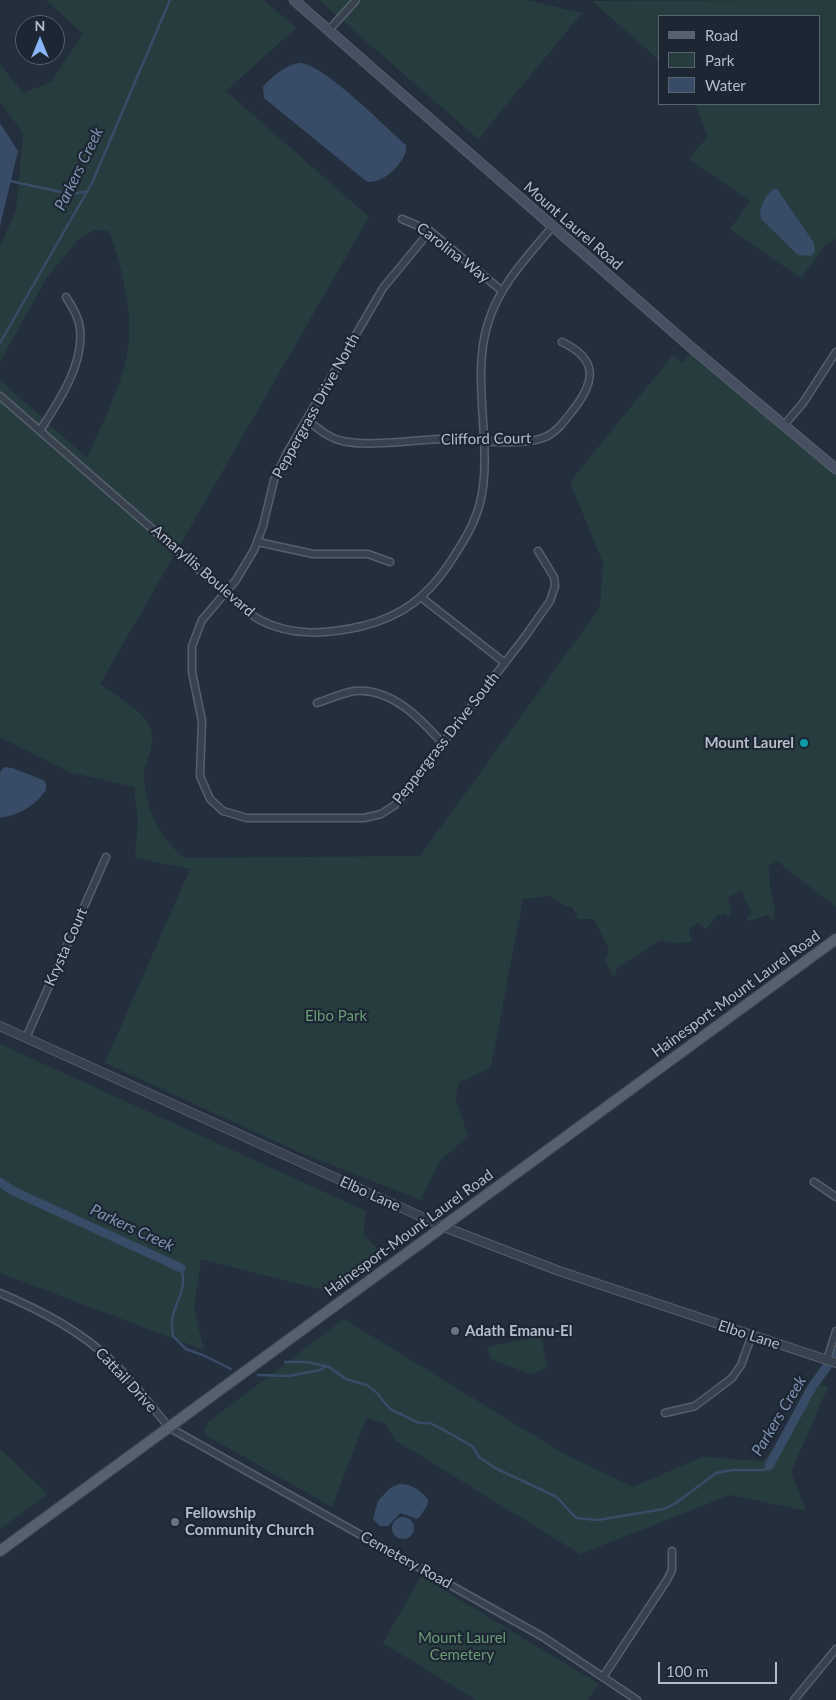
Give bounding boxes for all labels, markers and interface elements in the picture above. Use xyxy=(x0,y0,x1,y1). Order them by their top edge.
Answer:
north arrow xyxy=(15,15,65,65)
legend xyxy=(658,15,821,105)
text: N xyxy=(35,17,45,34)
text: Road xyxy=(705,26,738,44)
text: Park xyxy=(705,51,734,69)
text: Water xyxy=(705,76,746,94)
water label: Parkers Creek xyxy=(51,124,107,214)
street label: Mount Laurel Road xyxy=(520,178,626,274)
street label: Carolina Way xyxy=(413,219,493,287)
street label: Peppergrass Drive North xyxy=(269,331,363,481)
street label: Clifford Court xyxy=(441,429,531,449)
street label: Amaryllis Boulevard xyxy=(148,521,258,621)
street label: Peppergrass Drive South xyxy=(389,669,503,807)
place label: Mount Laurel xyxy=(704,734,794,752)
marker: Mount Laurel xyxy=(798,737,810,749)
street label: Krysta Court xyxy=(41,905,91,989)
street label: Hainesport-Mount Laurel Road xyxy=(648,927,824,1061)
park label: Elbo Park xyxy=(305,1007,367,1025)
street label: Hainesport-Mount Laurel Road xyxy=(321,1166,497,1300)
street label: Elbo Lane xyxy=(337,1173,403,1215)
water label: Parkers Creek xyxy=(87,1200,177,1256)
street label: Elbo Lane xyxy=(716,1317,782,1353)
place label: Adath Emanu-El xyxy=(465,1322,572,1340)
marker: Adath Emanu-El xyxy=(449,1325,461,1337)
street label: Cattail Drive xyxy=(92,1344,160,1416)
water label: Parkers Creek xyxy=(748,1372,810,1460)
place label: Fellowship Community Church xyxy=(185,1504,314,1539)
marker: Fellowship Community Church xyxy=(169,1516,181,1528)
street label: Cemetery Road xyxy=(357,1528,455,1592)
park label: Mount Laurel Cemetery xyxy=(418,1629,506,1664)
scale bar xyxy=(661,1652,780,1684)
text: 100 m xyxy=(666,1662,708,1680)

